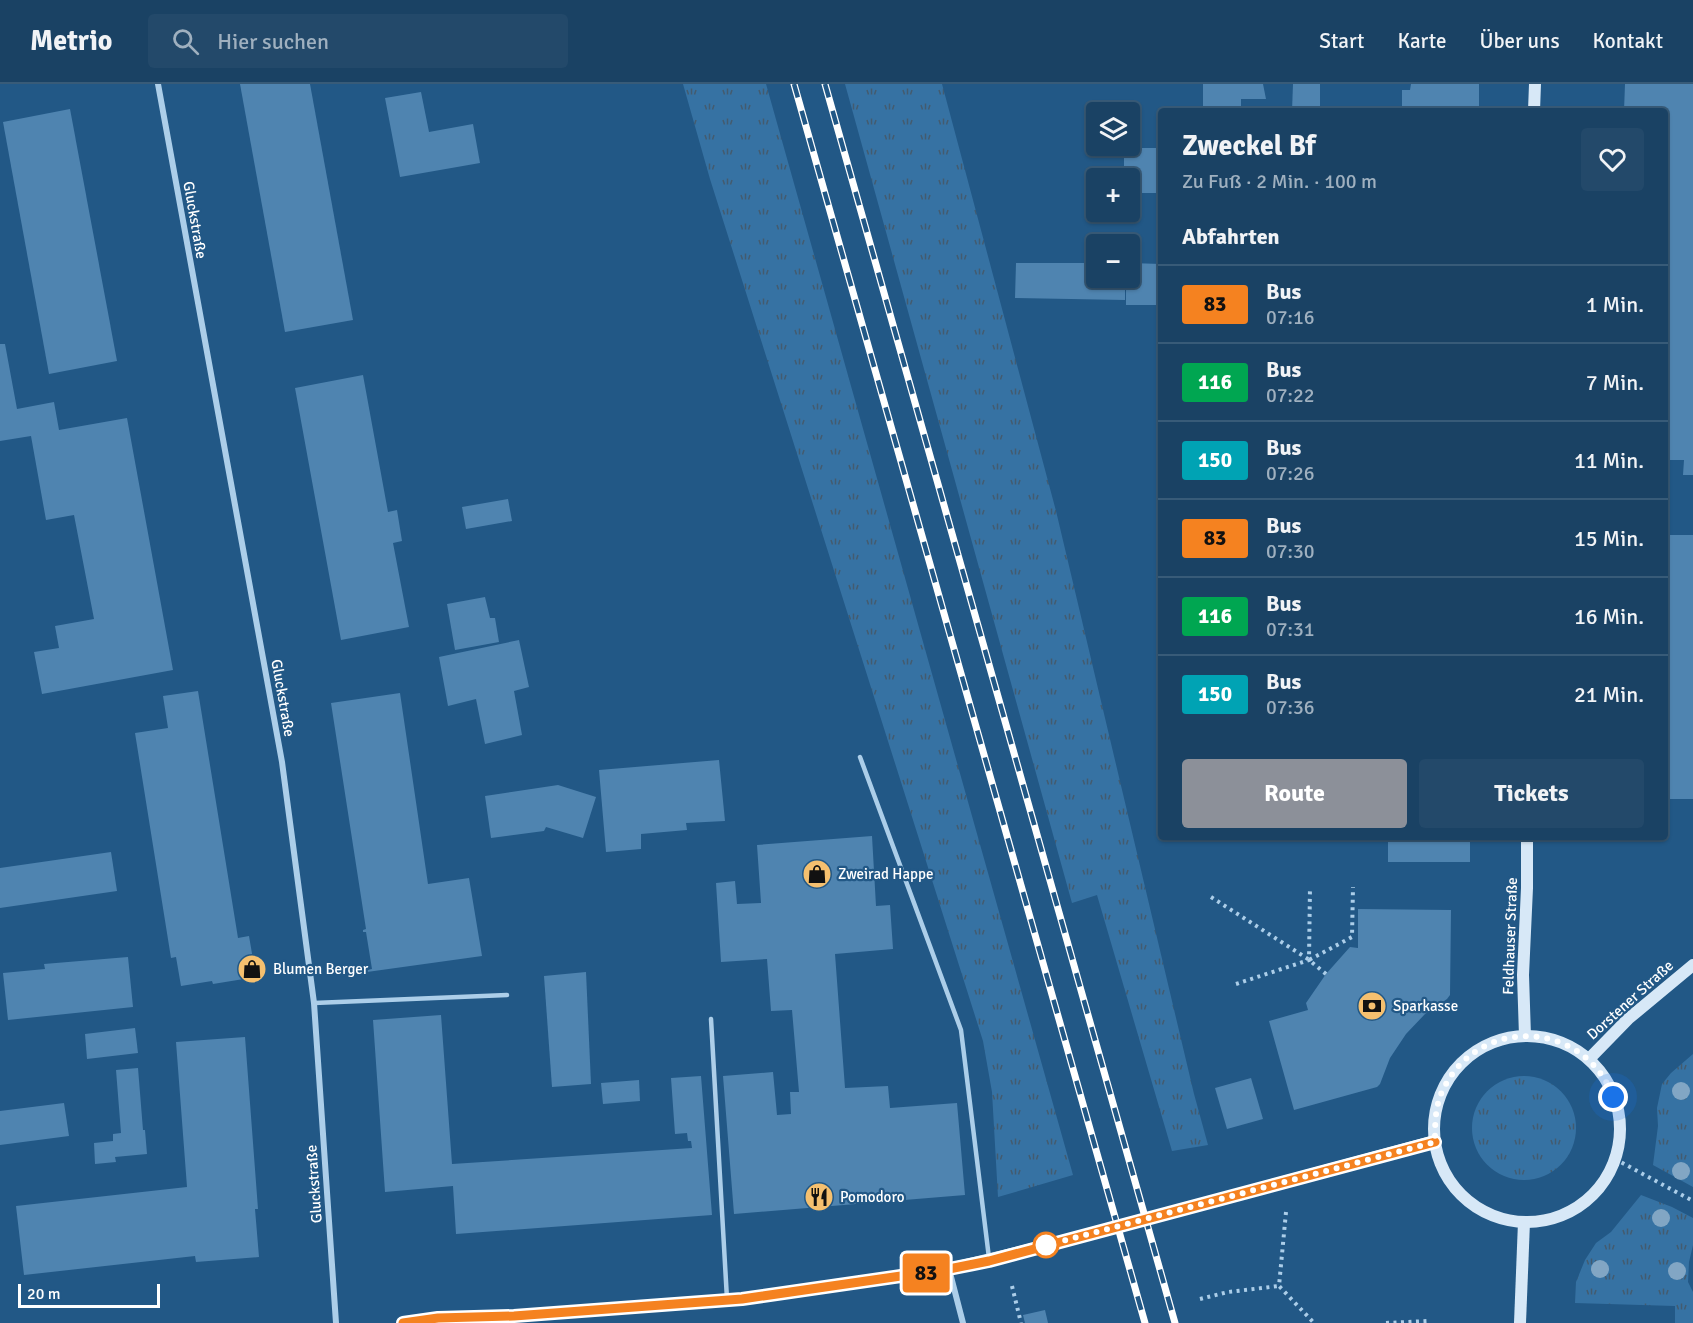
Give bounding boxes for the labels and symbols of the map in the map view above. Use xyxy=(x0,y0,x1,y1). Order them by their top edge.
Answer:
street label: Gluckstraße xyxy=(179,180,211,260)
street label: Gluckstraße xyxy=(267,658,299,738)
shop icon: Zweirad Happe xyxy=(801,858,833,890)
place label: Zweirad Happe xyxy=(838,865,933,883)
street label: Feldhauser Straße xyxy=(1499,877,1521,995)
shop icon: Blumen Berger xyxy=(236,953,268,985)
street label: Dorstener Straße xyxy=(1583,956,1677,1044)
place label: Blumen Berger xyxy=(273,960,369,978)
bank icon: Sparkasse xyxy=(1356,990,1388,1022)
place label: Sparkasse xyxy=(1393,997,1458,1015)
your location xyxy=(1598,1082,1628,1112)
street label: Gluckstraße xyxy=(302,1144,326,1224)
restaurant icon: Pomodoro xyxy=(803,1181,835,1213)
place label: Pomodoro xyxy=(840,1188,905,1206)
unlabelled marker xyxy=(1033,1232,1059,1258)
line badge: 83 xyxy=(899,1254,953,1292)
scale bar xyxy=(18,1281,160,1308)

